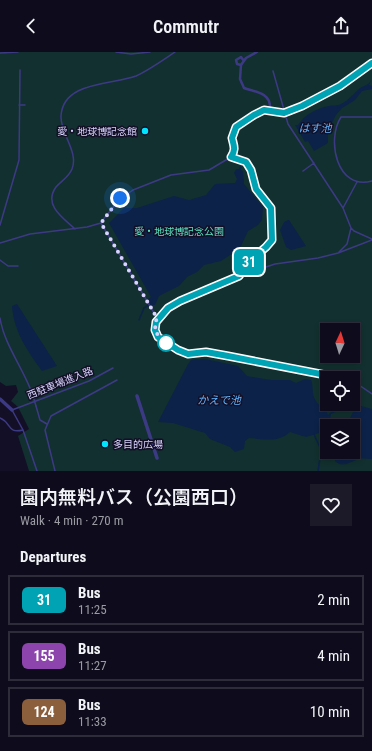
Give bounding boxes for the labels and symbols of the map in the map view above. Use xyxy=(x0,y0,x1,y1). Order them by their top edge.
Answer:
water label: はす池 xyxy=(299,122,332,135)
place label: 愛・地球博記念館 xyxy=(57,126,137,137)
marker: 愛・地球博記念館 xyxy=(140,126,150,136)
your location xyxy=(110,188,130,208)
park label: 愛・地球博記念公園 xyxy=(134,226,224,237)
line badge: 31 xyxy=(231,249,267,275)
north arrow xyxy=(320,323,360,363)
unlabelled marker xyxy=(157,334,175,352)
street label: 西駐車場進入路 xyxy=(25,365,95,401)
water label: かえで池 xyxy=(197,394,242,407)
marker: 多目的広場 xyxy=(100,439,110,449)
place label: 多目的広場 xyxy=(113,439,163,450)

